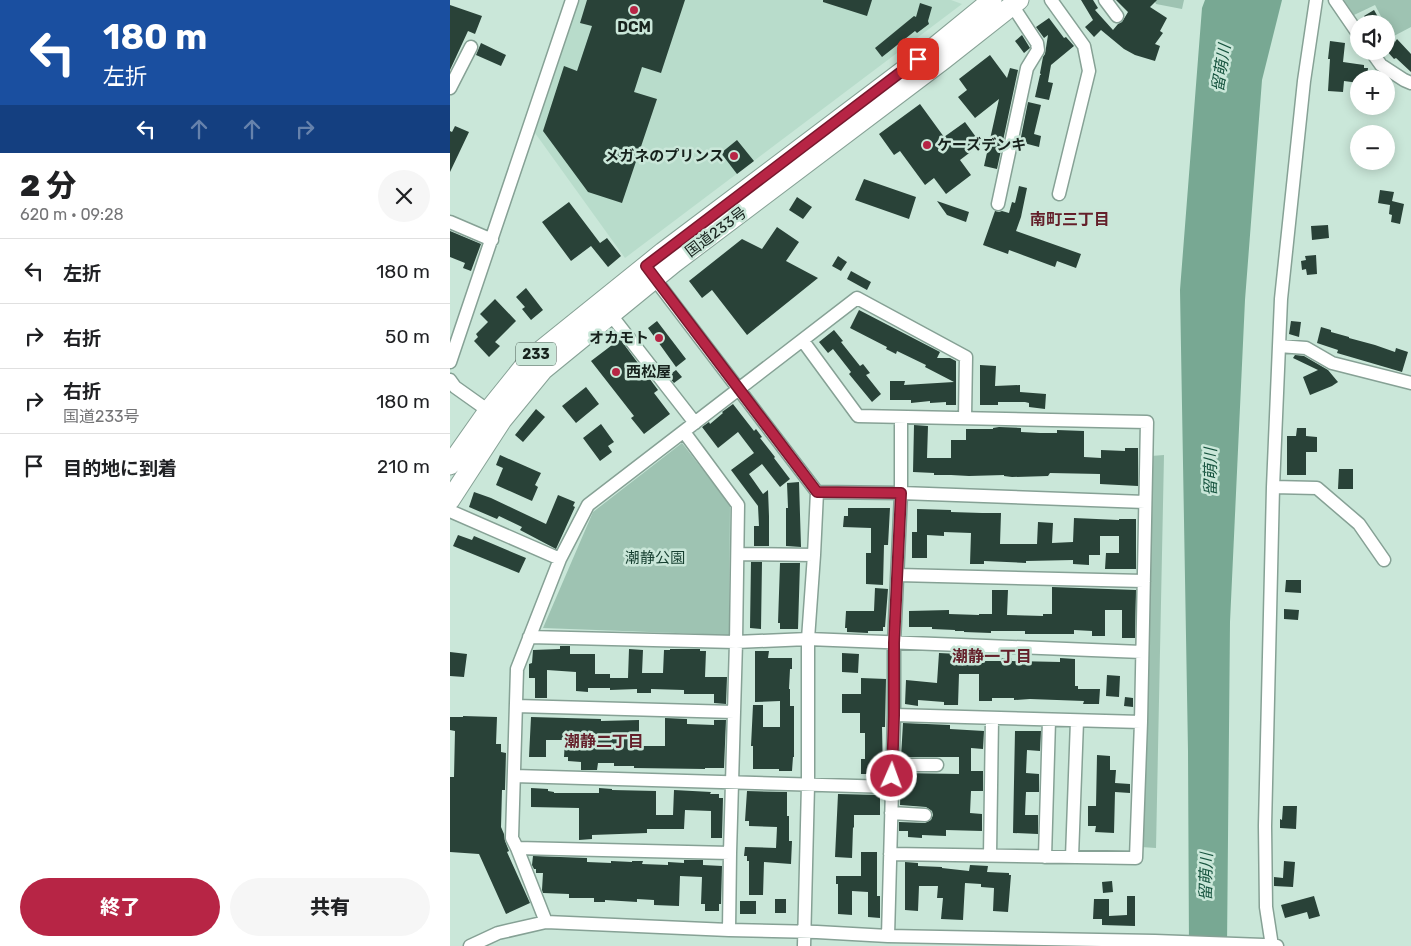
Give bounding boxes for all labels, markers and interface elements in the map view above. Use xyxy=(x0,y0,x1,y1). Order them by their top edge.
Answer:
marker: DCM xyxy=(628,4,640,16)
map controls xyxy=(1350,15,1395,170)
button: sound xyxy=(1350,15,1395,60)
text: 180 m xyxy=(103,16,207,58)
place label: DCM xyxy=(617,18,651,36)
icon: left xyxy=(20,20,85,85)
pin xyxy=(897,38,939,80)
water label: 留萌川 xyxy=(1208,41,1234,93)
icon: arrive xyxy=(904,45,932,73)
text: 左折 xyxy=(103,63,147,90)
button: + xyxy=(1350,70,1395,115)
icon: left xyxy=(132,115,160,143)
icon: ahead xyxy=(185,115,213,143)
icon: ahead xyxy=(238,115,266,143)
icon: right xyxy=(291,115,319,143)
button: − xyxy=(1350,125,1395,170)
place label: ケーズデンキ xyxy=(937,136,1026,154)
marker: ケーズデンキ xyxy=(921,139,933,151)
place label: メガネのプリンス xyxy=(604,147,724,165)
marker: メガネのプリンス xyxy=(728,150,740,162)
text: 2 分 xyxy=(20,168,76,204)
button: close xyxy=(378,170,430,222)
street label: 国道233号 xyxy=(682,203,750,261)
text: 620 m · 09:28 xyxy=(20,205,124,224)
district label: 南町三丁目 xyxy=(1030,210,1110,229)
icon: left xyxy=(20,257,48,285)
text: 180 m xyxy=(376,260,430,283)
text: 左折 xyxy=(63,262,101,285)
icon: right xyxy=(20,322,48,350)
text: 50 m xyxy=(385,325,430,348)
text: 右折 xyxy=(63,327,101,350)
place label: オカモト xyxy=(589,329,649,347)
marker: オカモト xyxy=(653,332,665,344)
road number: 233 xyxy=(516,342,556,366)
place label: 西松屋 xyxy=(626,363,671,381)
marker: 西松屋 xyxy=(610,366,622,378)
text: 右折 xyxy=(63,380,101,403)
icon: right xyxy=(20,387,48,415)
text: 180 m xyxy=(376,390,430,413)
text: 国道233号 xyxy=(63,407,140,426)
water label: 留萌川 xyxy=(1201,446,1220,496)
icon: arrive xyxy=(20,452,48,480)
text: 210 m xyxy=(377,455,430,478)
text: 目的地に到着 xyxy=(63,457,177,480)
park label: 潮静公園 xyxy=(625,549,685,567)
district label: 潮静一丁目 xyxy=(952,647,1032,666)
district label: 潮静二丁目 xyxy=(564,732,644,751)
position arrow xyxy=(865,749,917,801)
water label: 留萌川 xyxy=(1196,851,1216,901)
button: 終了 xyxy=(20,878,220,936)
button: 共有 xyxy=(230,878,430,936)

